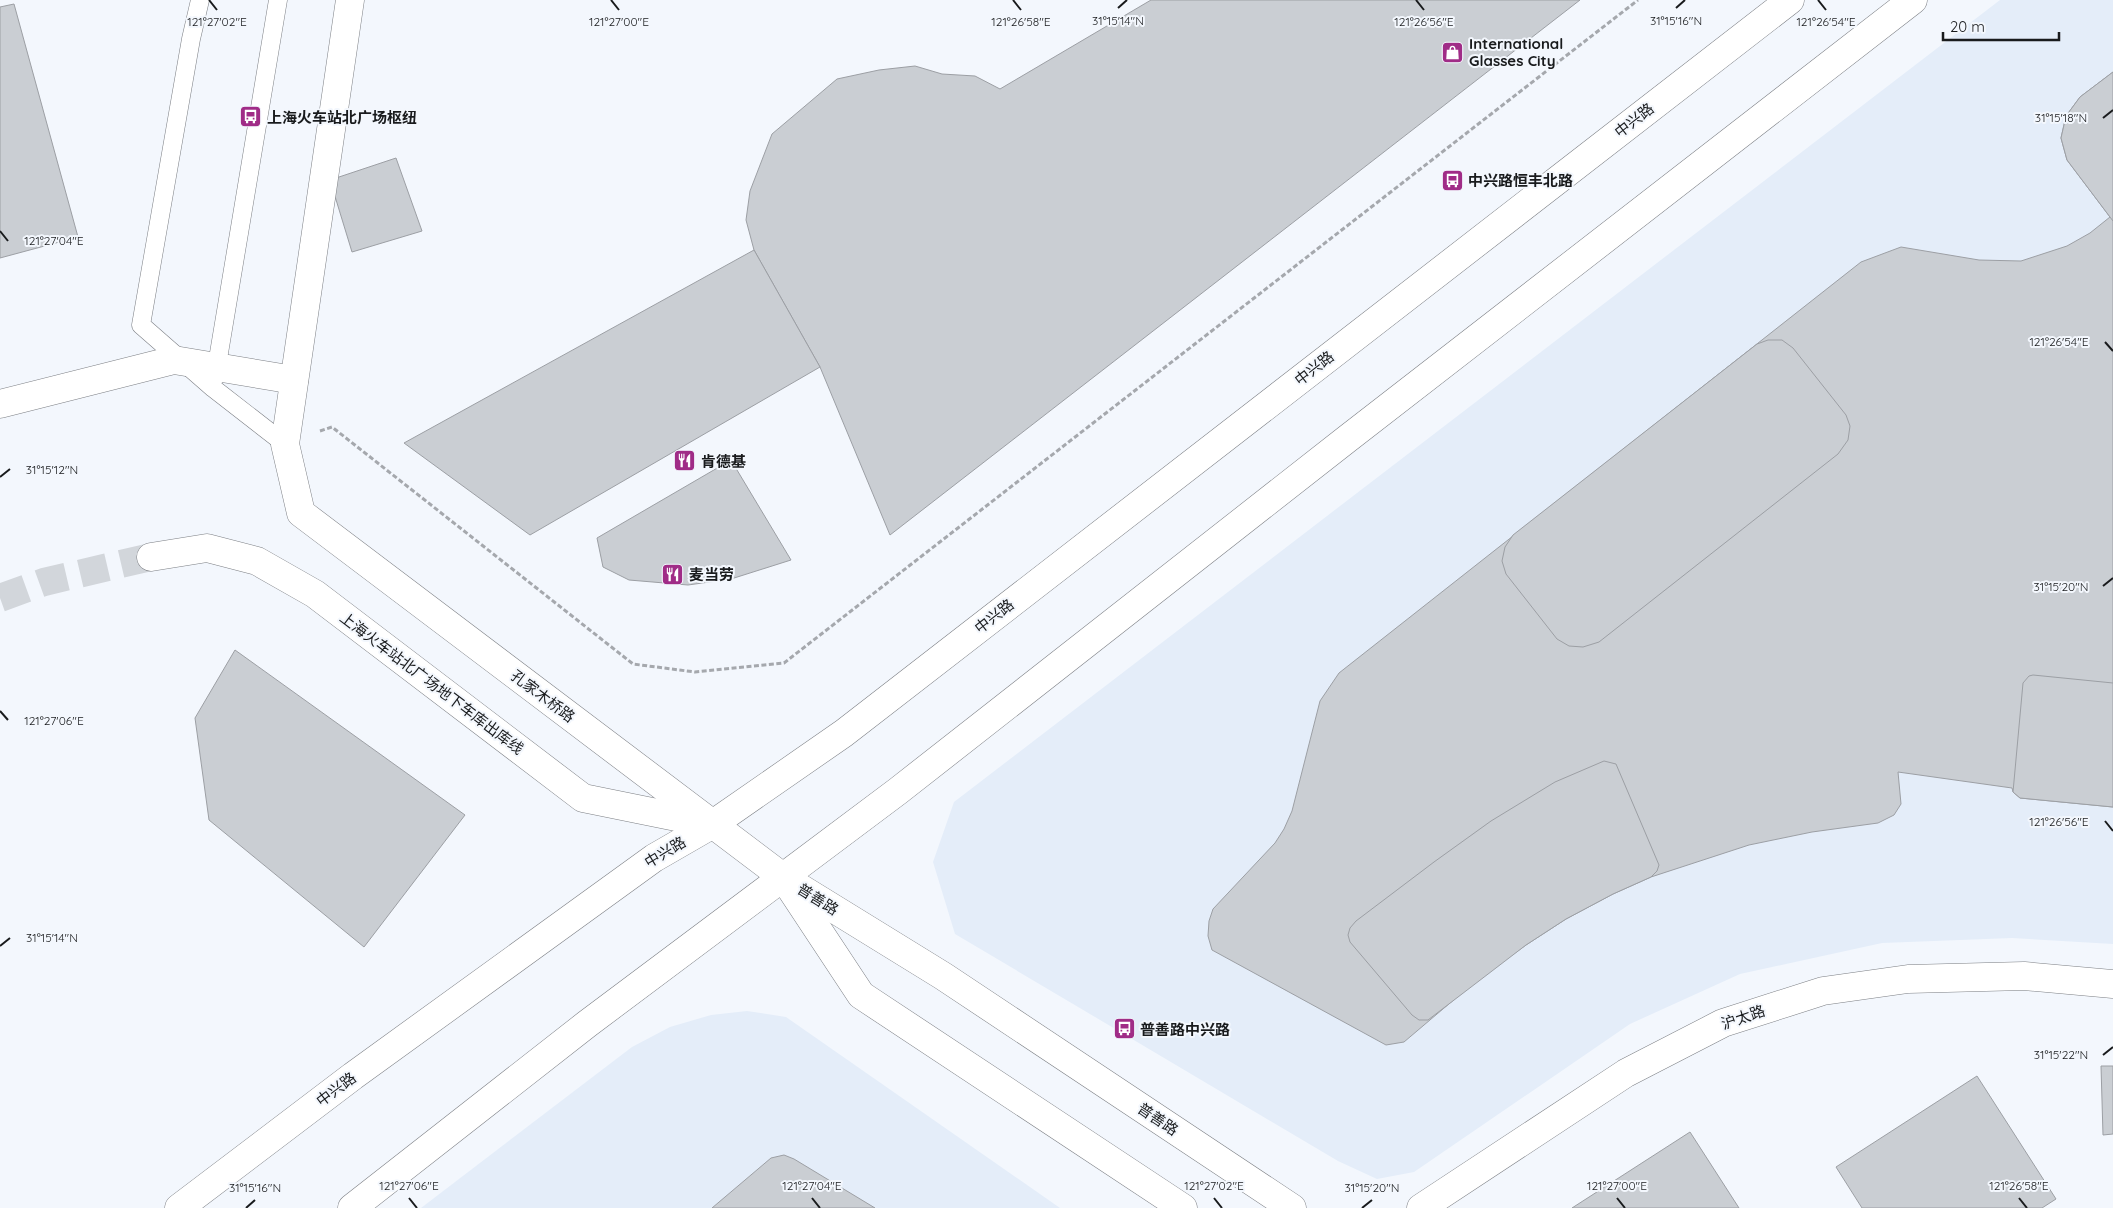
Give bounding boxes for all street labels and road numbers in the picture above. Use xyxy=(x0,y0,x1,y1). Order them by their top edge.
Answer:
street label: 中兴路 xyxy=(1610,99,1658,141)
street label: 中兴路 xyxy=(1290,347,1338,389)
street label: 中兴路 xyxy=(970,595,1018,637)
street label: 上海火车站北广场地下车库出库线 xyxy=(336,608,528,758)
street label: 孔家木桥路 xyxy=(507,666,579,726)
street label: 中兴路 xyxy=(641,832,689,872)
street label: 普善路 xyxy=(794,879,842,919)
street label: 沪太路 xyxy=(1719,1001,1767,1033)
street label: 中兴路 xyxy=(312,1068,360,1110)
street label: 普善路 xyxy=(1134,1099,1182,1139)

